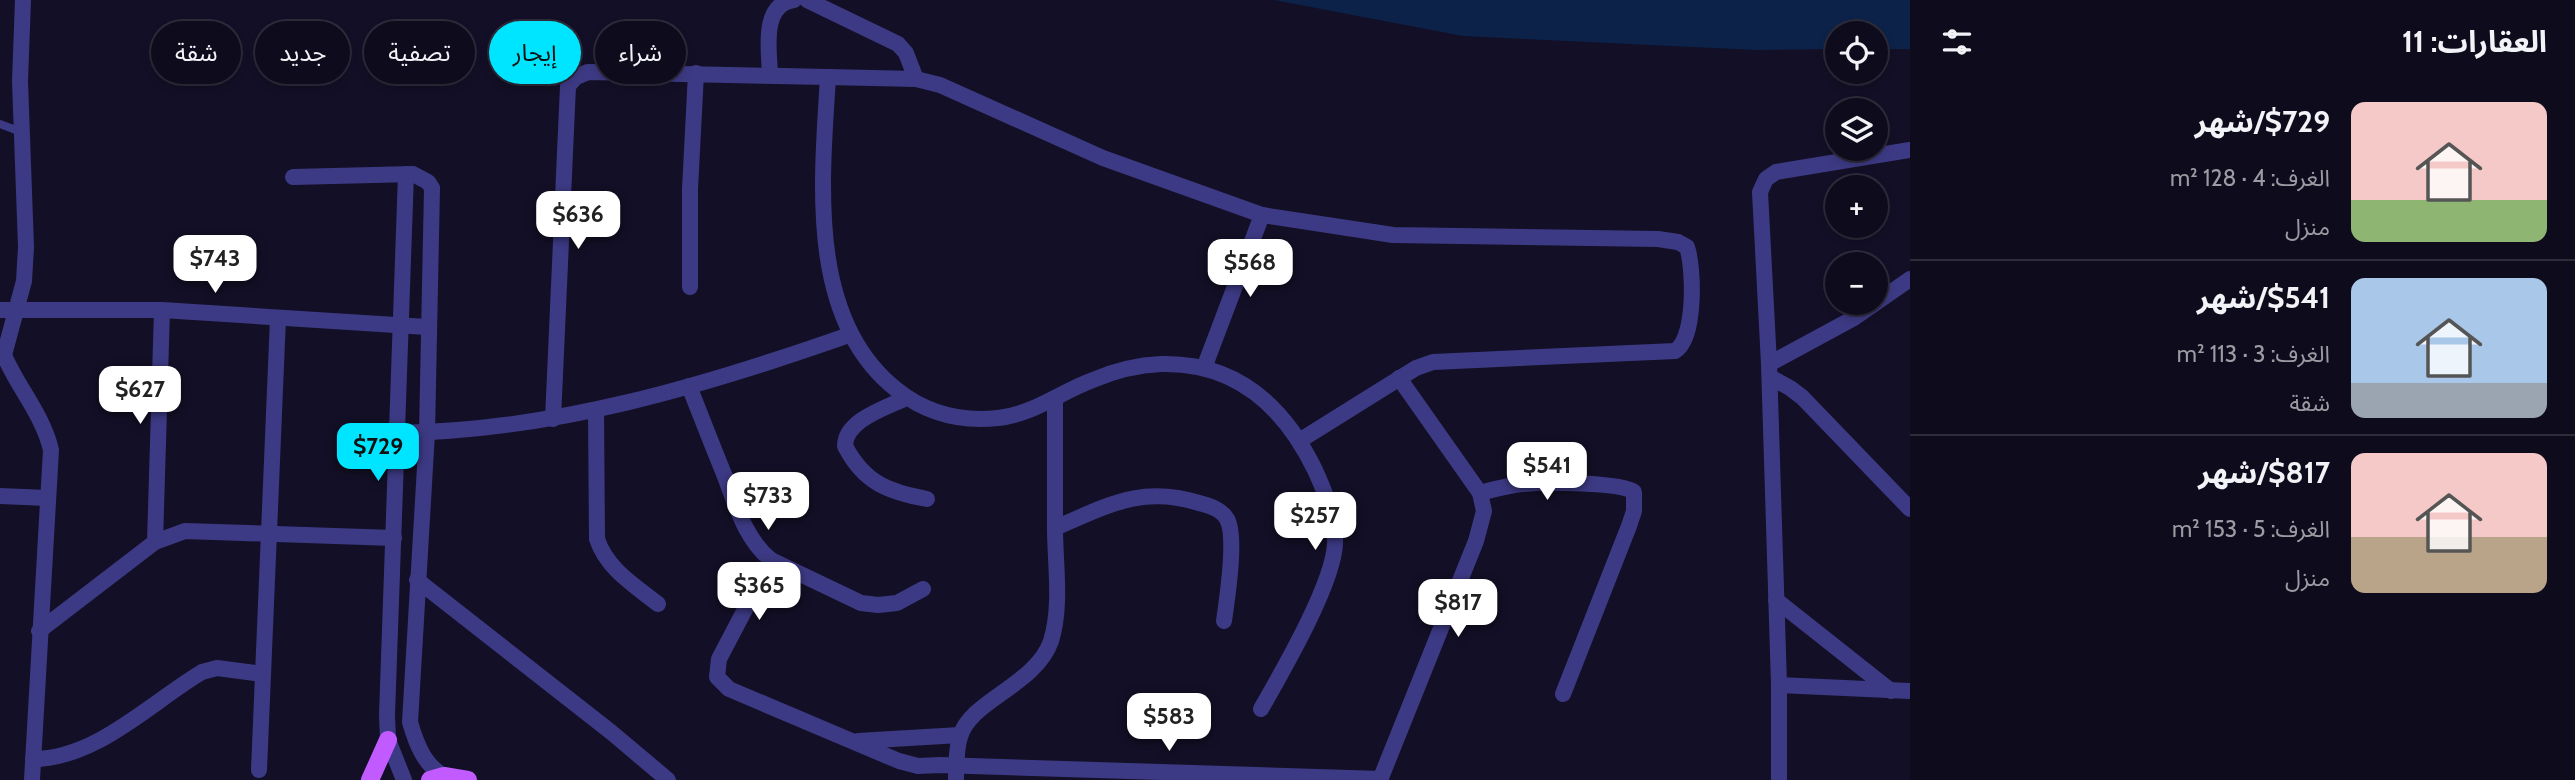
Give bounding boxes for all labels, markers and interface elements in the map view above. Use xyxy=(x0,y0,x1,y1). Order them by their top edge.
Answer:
chip: شقة xyxy=(151,21,241,84)
chip: جديد xyxy=(255,21,350,84)
chip: تصفية xyxy=(364,21,475,84)
chip: إيجار xyxy=(489,21,581,84)
chip: شراء xyxy=(595,21,686,84)
map controls xyxy=(1825,21,1888,315)
button: locate xyxy=(1825,21,1888,84)
icon: filters xyxy=(1938,23,1976,61)
text: العقارات: 11 xyxy=(2402,23,2547,60)
button: layers xyxy=(1825,98,1888,161)
text: $729/شهر xyxy=(2195,103,2330,140)
icon: home xyxy=(2407,130,2491,214)
text: الغرف: 4 · 128 m² xyxy=(2170,164,2330,192)
button: + xyxy=(1825,175,1888,238)
pin: $636 xyxy=(537,191,619,251)
text: $636 xyxy=(552,200,604,228)
text: منزل xyxy=(2285,213,2330,241)
pin: $743 xyxy=(174,236,256,295)
pin: $568 xyxy=(1209,240,1291,299)
text: $743 xyxy=(190,244,241,272)
text: $568 xyxy=(1224,248,1276,276)
button: − xyxy=(1825,252,1888,315)
text: $541/شهر xyxy=(2197,279,2330,316)
icon: home xyxy=(2407,306,2491,390)
text: الغرف: 3 · 113 m² xyxy=(2177,340,2330,368)
pin: $627 xyxy=(99,366,181,426)
text: $627 xyxy=(115,375,165,403)
text: شقة xyxy=(2289,389,2330,417)
pin: $729 xyxy=(337,424,419,483)
text: $729 xyxy=(353,432,403,460)
pin: $541 xyxy=(1506,442,1588,502)
text: $541 xyxy=(1523,451,1571,479)
text: $817/شهر xyxy=(2198,454,2330,491)
pin: $733 xyxy=(727,472,809,532)
text: $733 xyxy=(743,481,793,509)
icon: home xyxy=(2407,481,2491,565)
pin: $257 xyxy=(1274,492,1356,552)
text: $257 xyxy=(1290,501,1340,529)
text: الغرف: 5 · 153 m² xyxy=(2172,515,2330,543)
pin: $365 xyxy=(718,562,800,622)
text: منزل xyxy=(2285,564,2330,592)
text: $365 xyxy=(733,571,785,599)
pin: $817 xyxy=(1417,580,1499,639)
text: $817 xyxy=(1434,588,1482,616)
pin: $583 xyxy=(1128,694,1210,753)
text: $583 xyxy=(1143,702,1195,730)

